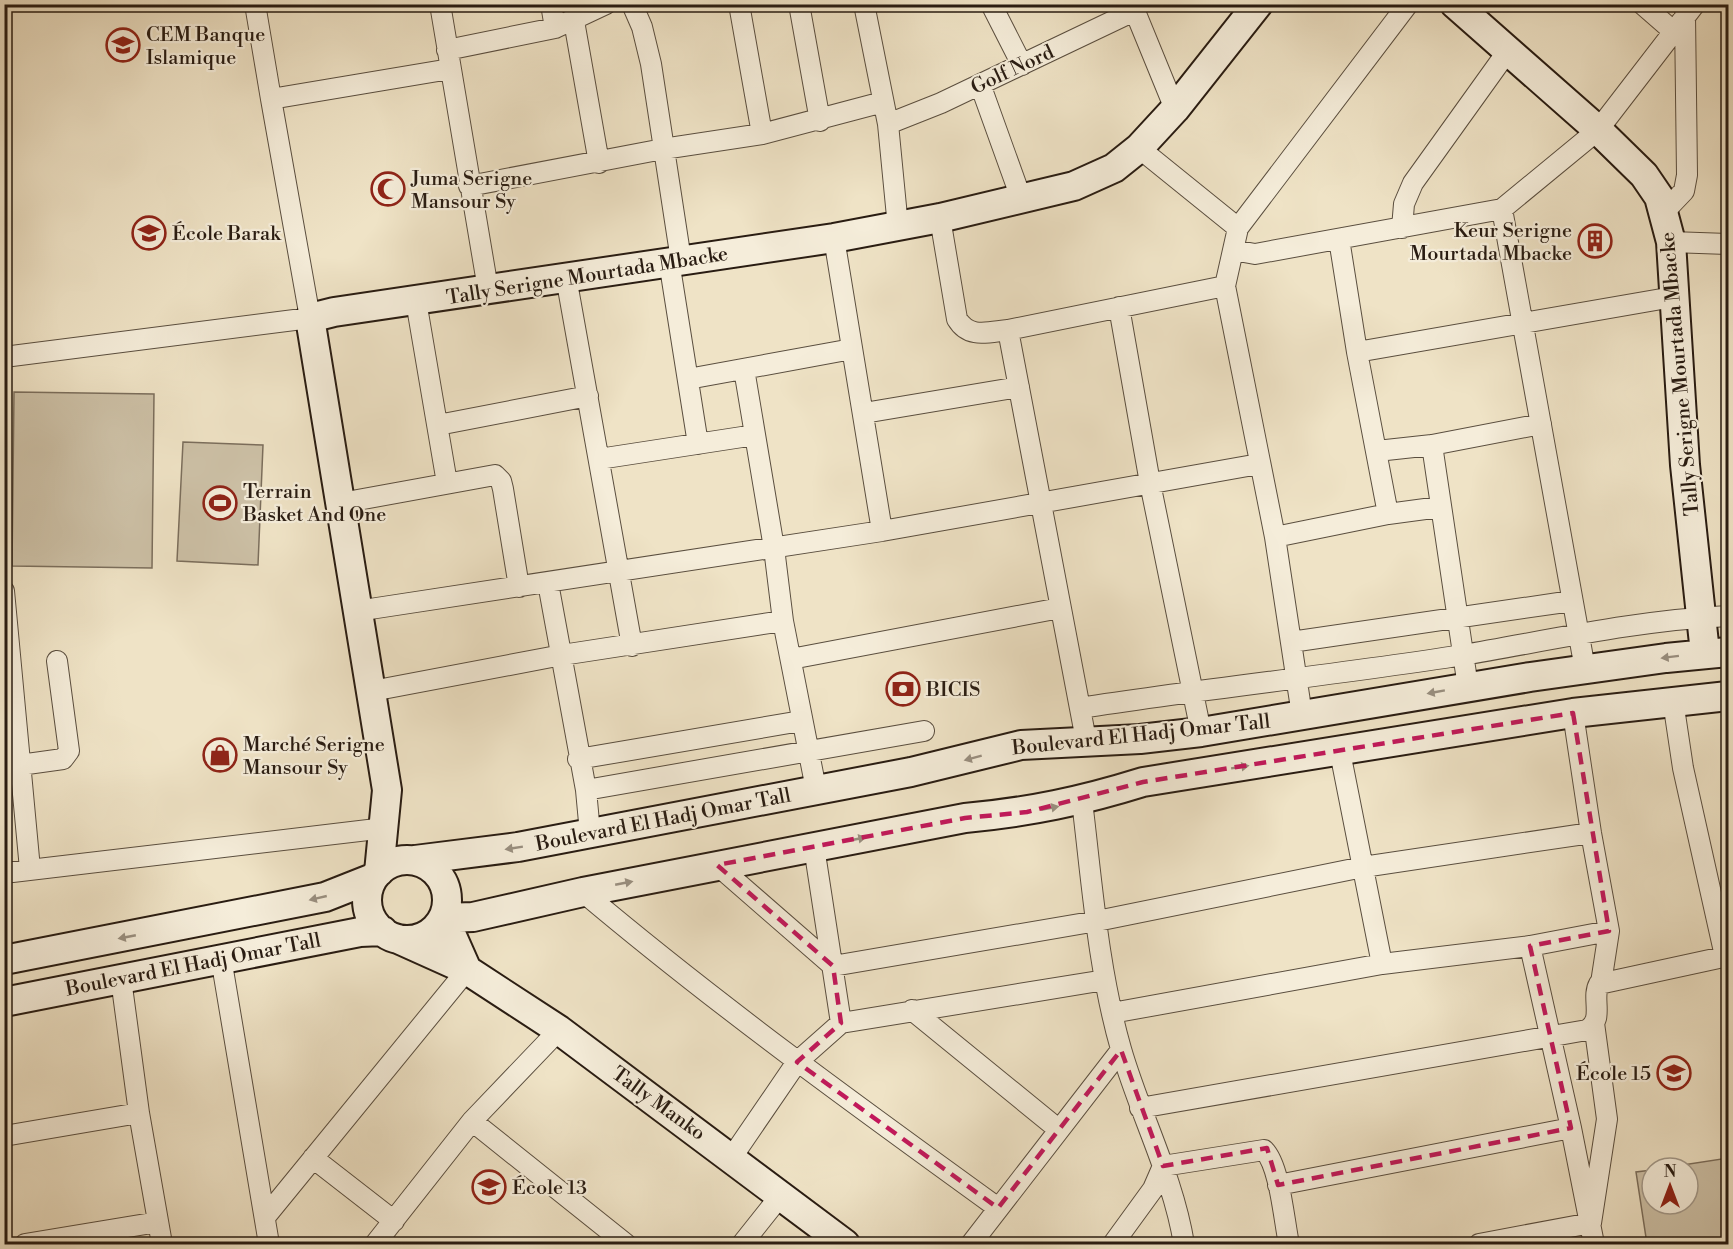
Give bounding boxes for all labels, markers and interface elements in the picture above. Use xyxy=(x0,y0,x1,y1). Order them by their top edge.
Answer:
place label: CEM Banque Islamique xyxy=(146,23,265,71)
school or university icon: CEM Banque Islamique xyxy=(105,27,141,63)
street label: Golf Nord xyxy=(967,40,1059,100)
place label: Juma Serigne Mansour Sy xyxy=(410,167,532,215)
mosque icon: Juma Serigne Mansour Sy xyxy=(370,171,406,207)
school or university icon: École Barak xyxy=(131,215,167,251)
place label: Keur Serigne Mourtada Mbacke xyxy=(1410,219,1572,267)
place label: École Barak xyxy=(172,221,282,247)
building icon: Keur Serigne Mourtada Mbacke xyxy=(1577,223,1613,259)
street label: Tally Serigne Mourtada Mbacke xyxy=(1656,231,1705,517)
street label: Tally Serigne Mourtada Mbacke xyxy=(445,242,730,311)
place label: Terrain Basket And One xyxy=(242,480,386,528)
sports icon: Terrain Basket And One xyxy=(202,485,238,521)
one-way arrow xyxy=(1661,652,1680,662)
bank icon: BICIS xyxy=(885,671,921,707)
place label: BICIS xyxy=(925,678,980,703)
one-way arrow xyxy=(1426,688,1445,697)
street label: Boulevard El Hadj Omar Tall xyxy=(1010,709,1272,762)
place label: Marché Serigne Mansour Sy xyxy=(243,733,385,781)
shop icon: Marché Serigne Mansour Sy xyxy=(202,737,238,773)
one-way arrow xyxy=(964,753,983,763)
one-way arrow xyxy=(1231,763,1250,772)
street label: Boulevard El Hadj Omar Tall xyxy=(533,783,793,858)
one-way arrow xyxy=(1040,803,1059,812)
one-way arrow xyxy=(848,834,867,843)
one-way arrow xyxy=(505,843,524,852)
one-way arrow xyxy=(615,878,634,887)
one-way arrow xyxy=(309,894,328,904)
street label: Boulevard El Hadj Omar Tall xyxy=(63,928,323,1003)
one-way arrow xyxy=(118,933,137,942)
school or university icon: École 15 xyxy=(1656,1055,1692,1091)
place label: École 15 xyxy=(1576,1061,1651,1087)
street label: Tally Manko xyxy=(606,1062,710,1147)
north arrow xyxy=(1640,1156,1700,1216)
text: N xyxy=(1664,1162,1677,1182)
school or university icon: École 13 xyxy=(471,1169,507,1205)
place label: École 13 xyxy=(512,1175,587,1201)

